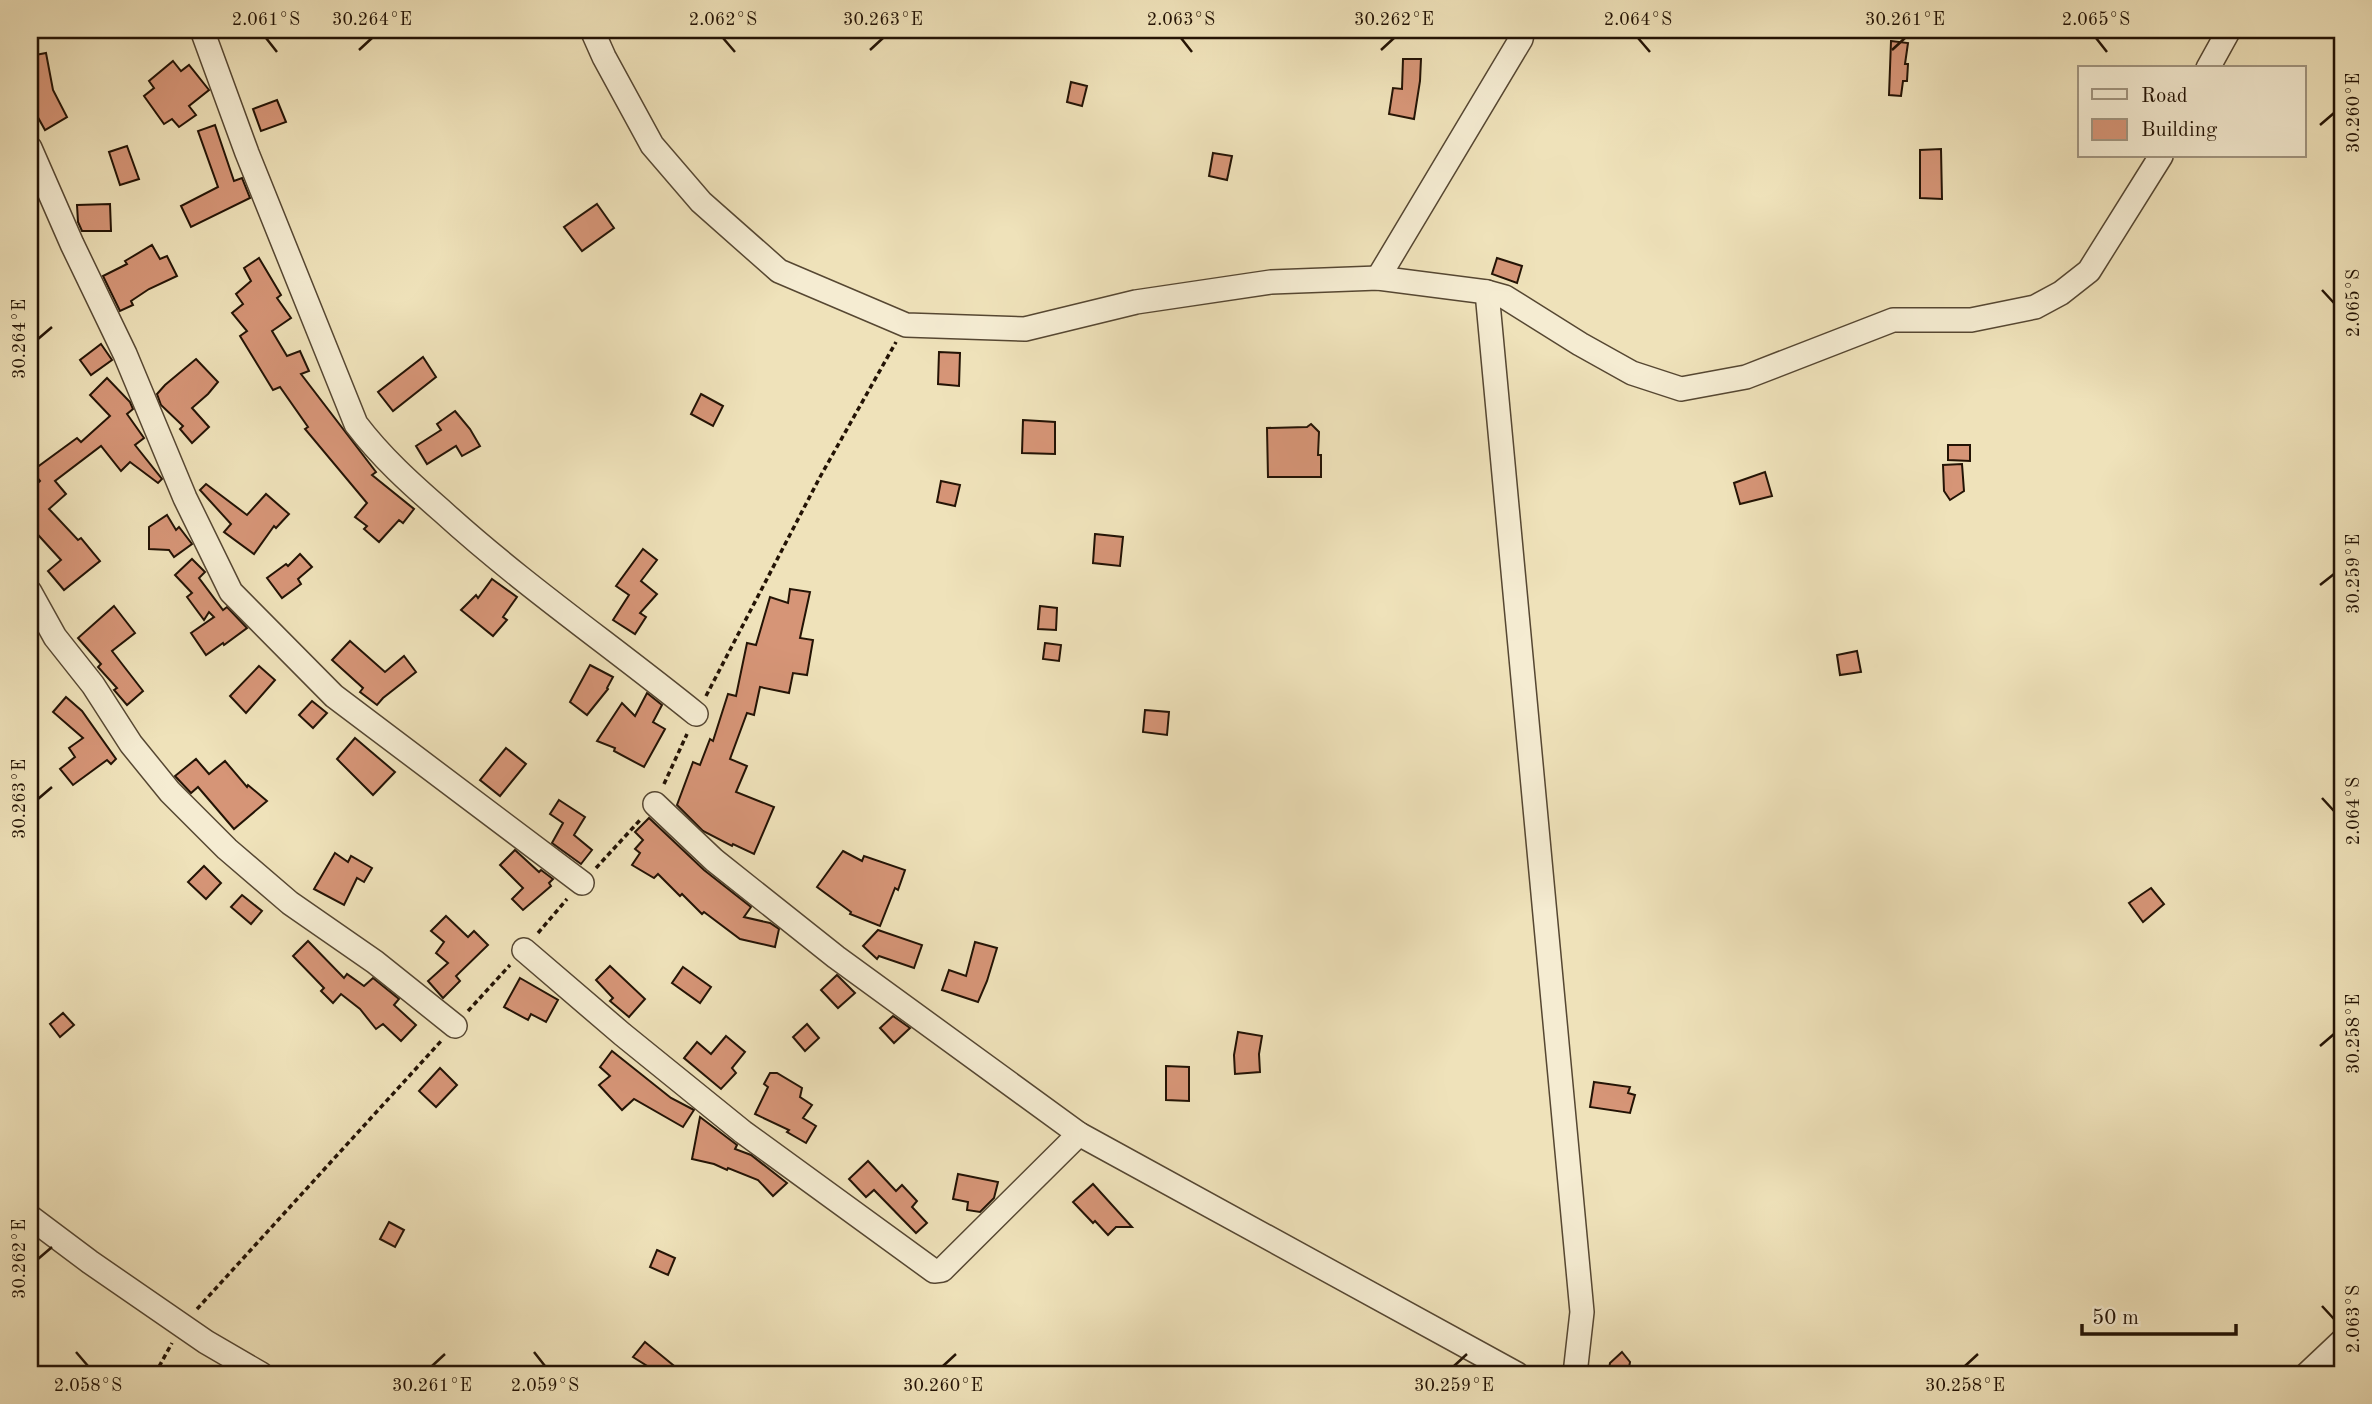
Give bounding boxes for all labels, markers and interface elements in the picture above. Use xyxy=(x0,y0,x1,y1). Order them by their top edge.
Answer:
text: 2.061°S xyxy=(232,11,300,29)
text: 30.264°E xyxy=(332,11,412,29)
text: 2.062°S xyxy=(689,11,757,29)
text: 30.263°E xyxy=(843,11,923,29)
text: 2.063°S xyxy=(1147,11,1215,29)
text: 30.262°E xyxy=(1354,11,1434,29)
text: 2.064°S xyxy=(1604,11,1672,29)
text: 30.261°E xyxy=(1865,11,1945,29)
text: 2.065°S xyxy=(2062,11,2130,29)
legend xyxy=(2078,66,2306,158)
text: 30.260°E xyxy=(2345,73,2363,153)
text: Road xyxy=(2141,86,2188,107)
text: Building xyxy=(2141,120,2218,141)
text: 2.065°S xyxy=(2345,269,2363,337)
text: 30.264°E xyxy=(11,299,29,379)
text: 30.259°E xyxy=(2345,534,2363,614)
text: 30.263°E xyxy=(11,759,29,839)
text: 2.064°S xyxy=(2345,777,2363,845)
text: 30.258°E xyxy=(2345,994,2363,1074)
text: 30.262°E xyxy=(11,1219,29,1299)
text: 2.063°S xyxy=(2345,1285,2363,1353)
scale bar xyxy=(2082,1292,2236,1336)
text: 50 m xyxy=(2092,1308,2139,1329)
text: 2.058°S xyxy=(54,1377,122,1395)
text: 30.261°E xyxy=(392,1377,472,1395)
text: 2.059°S xyxy=(511,1377,579,1395)
text: 30.260°E xyxy=(903,1377,983,1395)
text: 30.259°E xyxy=(1414,1377,1494,1395)
text: 30.258°E xyxy=(1925,1377,2005,1395)

